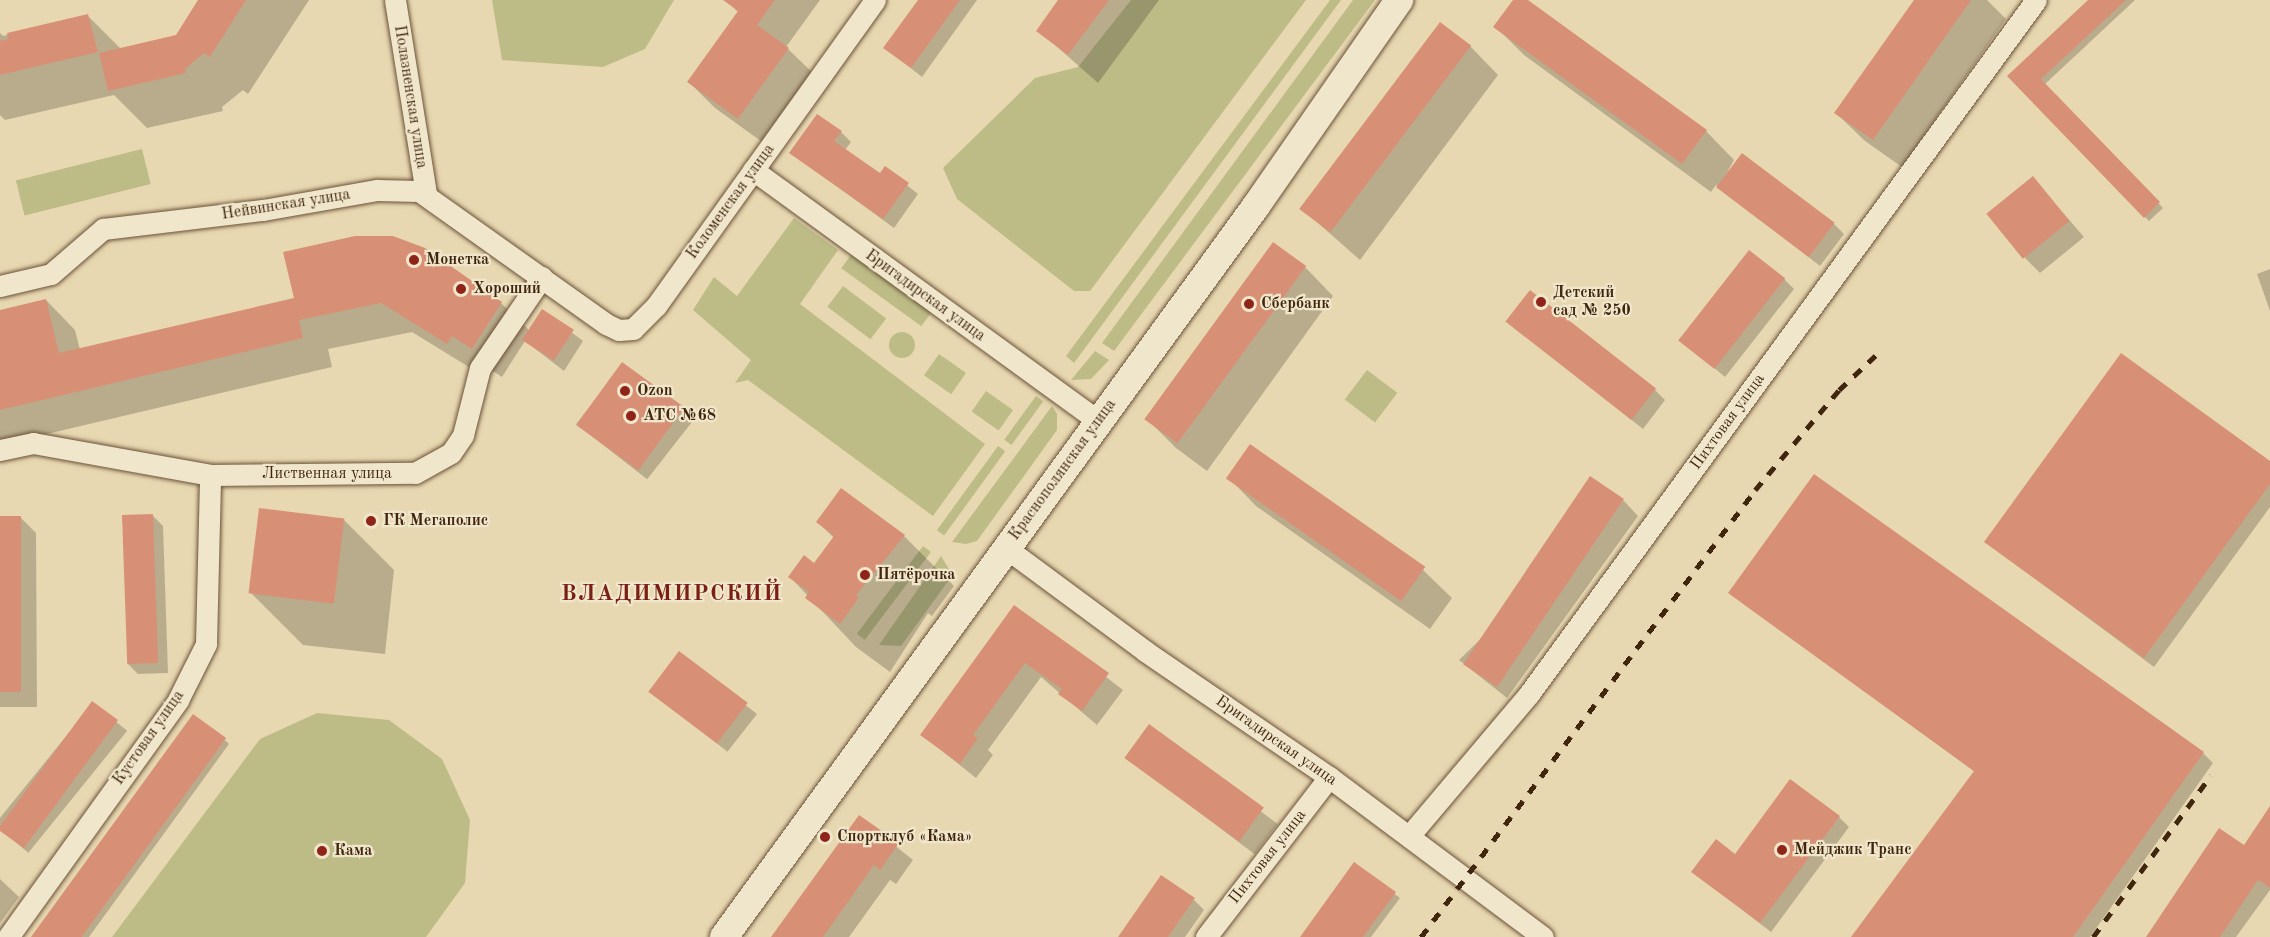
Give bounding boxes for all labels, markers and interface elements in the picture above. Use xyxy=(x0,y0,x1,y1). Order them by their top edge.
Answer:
street label: Полазненская улица xyxy=(389,24,431,170)
street label: Коломенская улица xyxy=(683,141,779,263)
street label: Нейвинская улица xyxy=(220,185,352,225)
street label: Бригадирская улица xyxy=(861,246,989,346)
place label: Монетка xyxy=(426,250,489,270)
marker: Монетка xyxy=(407,253,421,267)
place label: Хороший xyxy=(473,279,541,299)
marker: Хороший xyxy=(454,282,468,296)
place label: Детский сад № 250 xyxy=(1553,283,1631,321)
place label: Сбербанк xyxy=(1261,294,1330,314)
marker: Детский сад № 250 xyxy=(1534,295,1548,309)
marker: Сбербанк xyxy=(1242,297,1256,311)
street label: Пихтовая улица xyxy=(1687,370,1769,474)
place label: Ozon xyxy=(637,381,673,401)
marker: Ozon xyxy=(618,384,632,398)
street label: Краснополянская улица xyxy=(1005,396,1121,544)
place label: АТС №68 xyxy=(643,406,716,426)
marker: АТС №68 xyxy=(624,409,638,423)
street label: Лиственная улица xyxy=(262,464,392,484)
place label: ГК Мегаполис xyxy=(383,511,488,531)
marker: ГК Мегаполис xyxy=(364,514,378,528)
place label: Пятёрочка xyxy=(877,565,955,585)
marker: Пятёрочка xyxy=(858,568,872,582)
district label: ВЛАДИМИРСКИЙ xyxy=(561,582,783,608)
street label: Кустовая улица xyxy=(109,687,189,789)
street label: Бригадирская улица xyxy=(1212,692,1340,790)
street label: Пихтовая улица xyxy=(1225,806,1311,908)
place label: Спортклуб «Кама» xyxy=(837,827,973,847)
marker: Спортклуб «Кама» xyxy=(818,830,832,844)
place label: Мейджик Транс xyxy=(1794,840,1912,860)
place label: Кама xyxy=(334,841,372,861)
marker: Мейджик Транс xyxy=(1775,843,1789,857)
marker: Кама xyxy=(315,844,329,858)

